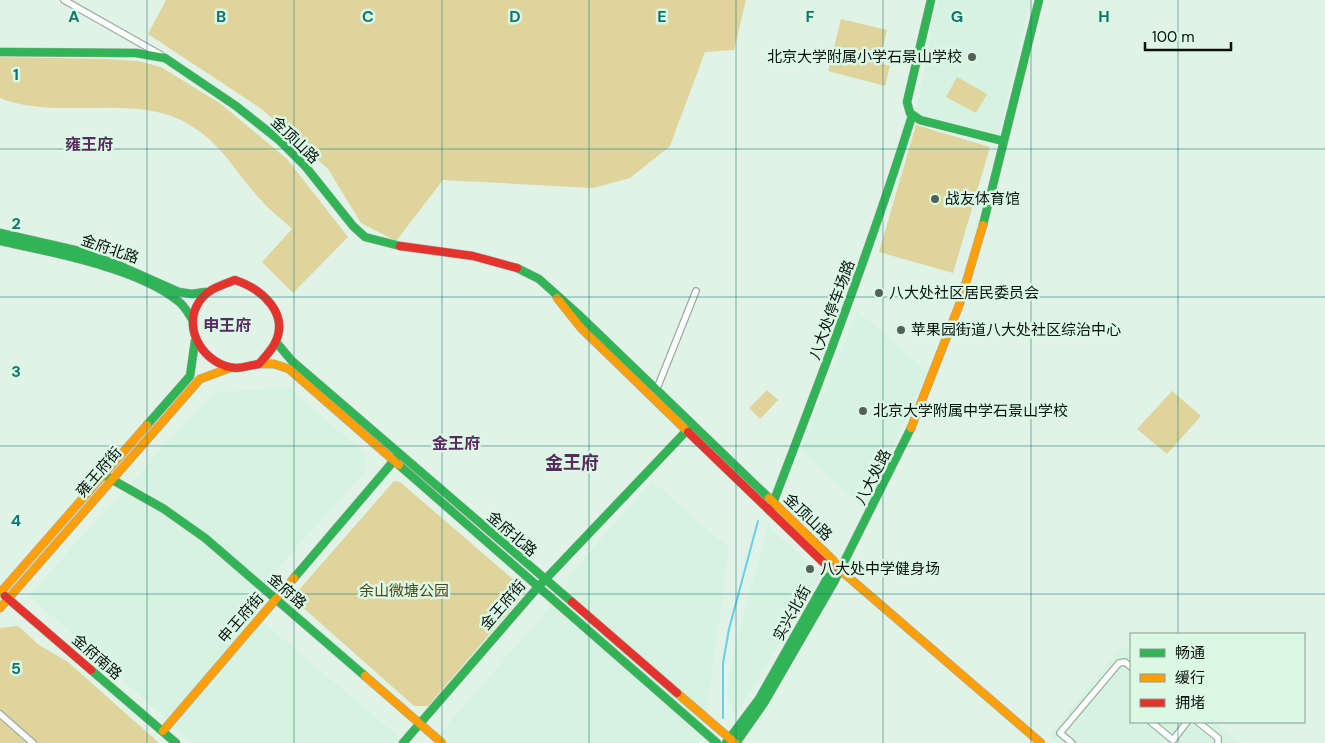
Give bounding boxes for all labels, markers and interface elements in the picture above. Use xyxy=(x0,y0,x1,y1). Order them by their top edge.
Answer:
text: A xyxy=(68,6,80,27)
text: B xyxy=(216,6,226,27)
text: C xyxy=(362,6,374,27)
text: D xyxy=(509,6,521,27)
text: E xyxy=(657,6,667,27)
text: F xyxy=(806,6,815,27)
text: G xyxy=(951,6,963,27)
text: H xyxy=(1098,6,1110,27)
scale bar xyxy=(1145,20,1231,52)
text: 100 m xyxy=(1152,27,1195,47)
place label: 北京大学附属小学石景山学校 xyxy=(767,47,962,67)
marker: 北京大学附属小学石景山学校 xyxy=(966,51,978,63)
text: 1 xyxy=(13,64,19,85)
street label: 金顶山路 xyxy=(266,112,324,168)
district label: 雍王府 xyxy=(65,134,113,155)
place label: 战友体育馆 xyxy=(945,189,1020,209)
marker: 战友体育馆 xyxy=(929,193,941,205)
text: 2 xyxy=(11,213,21,234)
street label: 金府北路 xyxy=(78,230,142,268)
street label: 八大处停车场路 xyxy=(805,257,859,363)
place label: 八大处社区居民委员会 xyxy=(889,283,1039,303)
marker: 八大处社区居民委员会 xyxy=(873,287,885,299)
district label: 申王府 xyxy=(203,315,251,336)
place label: 苹果园街道八大处社区综治中心 xyxy=(911,320,1121,340)
marker: 苹果园街道八大处社区综治中心 xyxy=(895,324,907,336)
text: 3 xyxy=(11,361,21,382)
place label: 北京大学附属中学石景山学校 xyxy=(873,401,1068,421)
marker: 北京大学附属中学石景山学校 xyxy=(857,405,869,417)
district label: 金王府 xyxy=(432,433,480,454)
street label: 雍王府街 xyxy=(72,443,126,501)
street label: 八大处路 xyxy=(850,446,896,508)
district label: 金王府 xyxy=(545,451,599,475)
street label: 金顶山路 xyxy=(779,489,837,545)
street label: 金府北路 xyxy=(483,507,541,561)
text: 4 xyxy=(11,510,21,531)
place label: 八大处中学健身场 xyxy=(820,559,940,579)
marker: 八大处中学健身场 xyxy=(804,563,816,575)
street label: 金府路 xyxy=(263,569,311,613)
street label: 金王府街 xyxy=(476,576,530,634)
park label: 余山微塘公园 xyxy=(359,581,449,601)
street label: 实兴北街 xyxy=(769,582,815,644)
street label: 申王府街 xyxy=(214,589,268,647)
street label: 金府南路 xyxy=(68,630,126,684)
legend xyxy=(1130,633,1305,723)
text: 畅通 xyxy=(1175,643,1205,663)
text: 5 xyxy=(11,658,21,679)
text: 缓行 xyxy=(1175,668,1205,688)
text: 拥堵 xyxy=(1175,693,1205,713)

